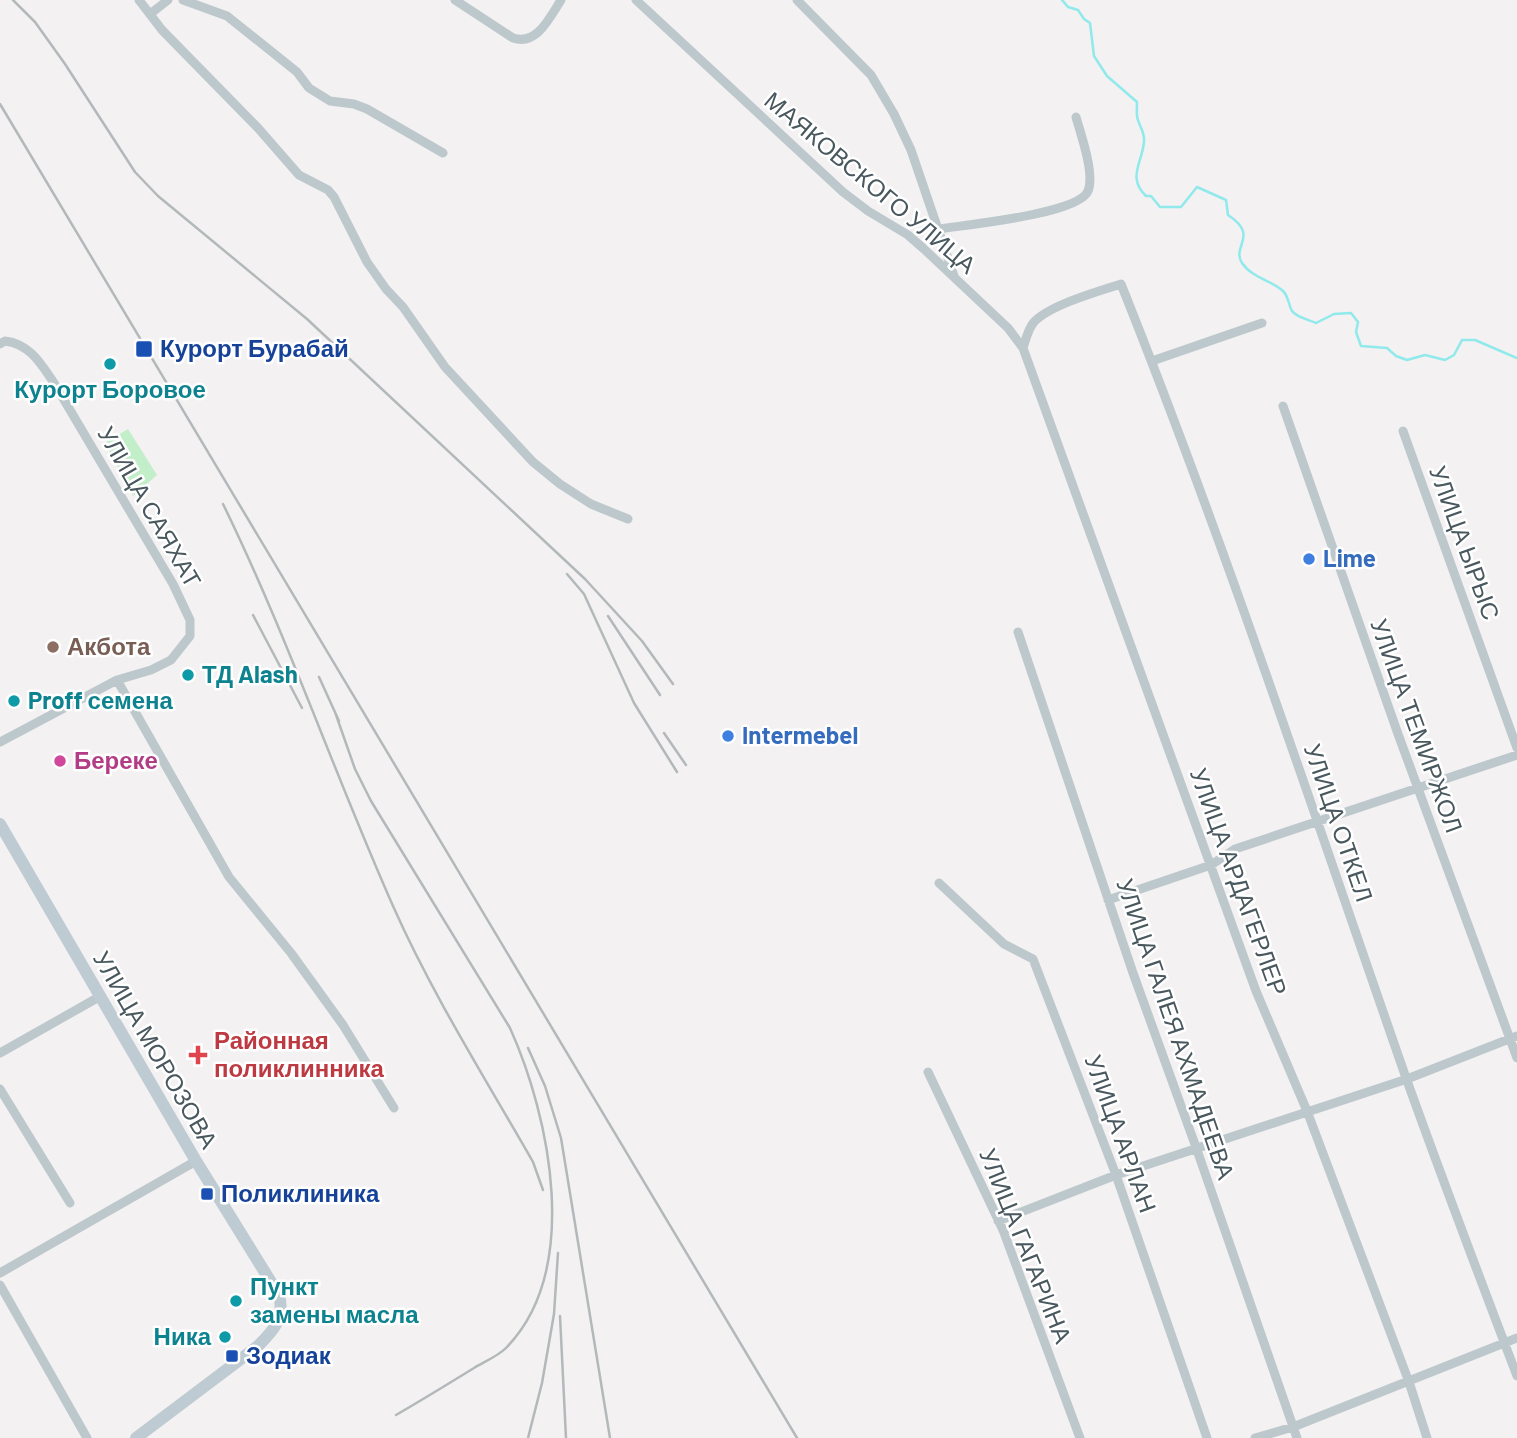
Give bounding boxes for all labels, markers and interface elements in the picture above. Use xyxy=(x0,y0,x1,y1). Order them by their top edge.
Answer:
street label: МАЯКОВСКОГО УЛИЦА xyxy=(759,85,983,279)
place label: Курорт Бурабай xyxy=(160,333,349,362)
marker: Курорт Бурабай xyxy=(134,339,154,359)
marker: Курорт Боровое xyxy=(102,356,118,372)
place label: Курорт Боровое xyxy=(14,374,206,403)
street label: УЛИЦА САЯХАТ xyxy=(92,421,208,592)
street label: УЛИЦА ЫРЫС xyxy=(1424,461,1507,623)
place label: Lime xyxy=(1323,543,1376,572)
marker: Lime xyxy=(1301,551,1317,567)
street label: УЛИЦА ТЕМИРЖОЛ xyxy=(1365,615,1470,836)
place label: Акбота xyxy=(67,631,151,660)
marker: Акбота xyxy=(45,639,61,655)
place label: ТД Alash xyxy=(202,659,298,688)
marker: ТД Alash xyxy=(180,667,196,683)
place label: Proff семена xyxy=(28,685,174,714)
marker: Proff семена xyxy=(6,693,22,709)
place label: Intermebel xyxy=(742,720,858,749)
marker: Intermebel xyxy=(720,728,736,744)
street label: УЛИЦА ОТКЕЛ xyxy=(1299,740,1380,905)
place label: Береке xyxy=(74,745,158,774)
marker: Береке xyxy=(52,753,68,769)
street label: УЛИЦА АРДАГЕРЛЕР xyxy=(1185,764,1294,999)
street label: УЛИЦА ГАЛЕЯ АХМАДЕЕВА xyxy=(1111,874,1242,1183)
street label: УЛИЦА МОРОЗОВА xyxy=(88,945,225,1153)
place label: Районная поликлинника xyxy=(214,1025,385,1082)
marker: Районная поликлинника xyxy=(188,1045,208,1065)
street label: УЛИЦА АРЛАН xyxy=(1079,1051,1163,1216)
street label: УЛИЦА ГАГАРИНА xyxy=(974,1144,1079,1347)
place label: Поликлиника xyxy=(221,1178,380,1207)
marker: Поликлиника xyxy=(199,1186,215,1202)
place label: Пункт замены масла xyxy=(250,1271,419,1328)
marker: Пункт замены масла xyxy=(228,1293,244,1309)
place label: Ника xyxy=(154,1321,212,1350)
marker: Ника xyxy=(217,1329,233,1345)
place label: Зодиак xyxy=(246,1340,332,1369)
marker: Зодиак xyxy=(224,1348,240,1364)

